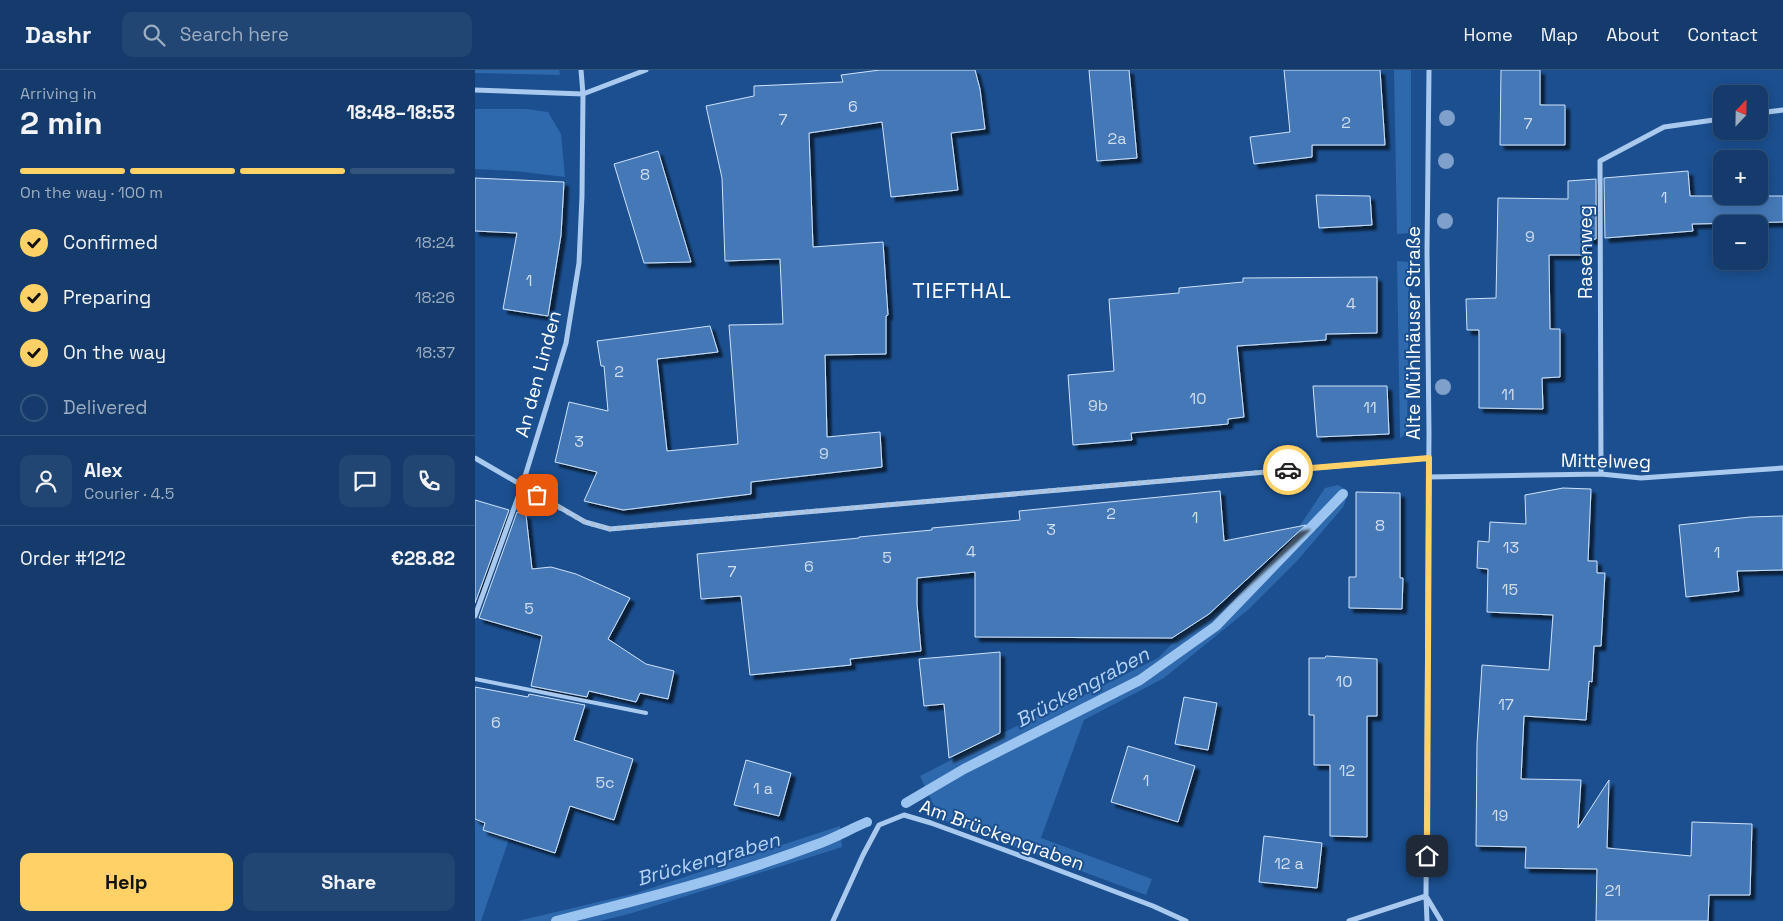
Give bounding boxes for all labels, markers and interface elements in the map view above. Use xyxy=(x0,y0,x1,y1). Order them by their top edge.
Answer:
search box xyxy=(122,12,472,57)
text: Dashr xyxy=(25,19,92,50)
icon: search xyxy=(140,21,168,49)
text: Search here xyxy=(180,22,289,47)
text: Home xyxy=(1464,23,1513,46)
text: Map xyxy=(1541,23,1578,46)
text: About xyxy=(1606,23,1660,46)
text: Contact xyxy=(1688,23,1758,46)
text: Arriving in xyxy=(20,83,97,104)
north arrow xyxy=(1713,85,1767,140)
map controls xyxy=(1713,85,1768,270)
house number: 6 xyxy=(848,96,858,117)
text: 18:48–18:53 xyxy=(346,100,455,125)
text: 2 min xyxy=(20,103,103,143)
house number: 7 xyxy=(778,109,788,130)
house number: 2 xyxy=(1341,112,1351,133)
house number: 7 xyxy=(1523,113,1533,134)
house number: 2a xyxy=(1108,128,1126,149)
button: + xyxy=(1713,150,1768,205)
house number: 8 xyxy=(640,164,650,185)
text: On the way · 100 m xyxy=(20,182,163,203)
house number: 1 xyxy=(1661,187,1667,208)
street label: Rasenweg xyxy=(1573,205,1598,299)
button: − xyxy=(1713,215,1768,270)
street label: Alte Mühlhäuser Straße xyxy=(1401,226,1426,440)
house number: 9 xyxy=(1525,226,1535,247)
icon: check xyxy=(20,229,48,257)
text: Confirmed xyxy=(63,230,158,255)
text: 18:24 xyxy=(415,232,455,253)
house number: 1 xyxy=(526,270,532,291)
district label: TIEFTHAL xyxy=(912,277,1012,304)
icon: check xyxy=(20,284,48,312)
text: Preparing xyxy=(63,285,151,310)
text: 18:26 xyxy=(415,287,455,308)
house number: 4 xyxy=(1346,293,1356,314)
street label: An den Linden xyxy=(509,308,567,440)
icon: check xyxy=(20,339,48,367)
text: On the way xyxy=(63,340,166,365)
text: 18:37 xyxy=(416,342,455,363)
house number: 2 xyxy=(614,361,624,382)
house number: 11 xyxy=(1501,384,1515,405)
house number: 10 xyxy=(1190,388,1206,409)
text: Delivered xyxy=(63,395,148,420)
house number: 9b xyxy=(1088,395,1108,416)
house number: 11 xyxy=(1363,397,1377,418)
house number: 3 xyxy=(574,431,584,452)
house number: 9 xyxy=(819,443,829,464)
courier xyxy=(1263,445,1313,495)
street label: Mittelweg xyxy=(1561,448,1651,474)
button: person xyxy=(20,455,72,507)
button: chat xyxy=(339,455,391,507)
button: phone xyxy=(403,455,455,507)
icon: car xyxy=(1274,456,1302,484)
text: Alex xyxy=(84,458,123,483)
pin xyxy=(516,474,558,516)
icon: bag xyxy=(523,481,551,509)
text: Courier · 4.5 xyxy=(84,483,174,504)
house number: 2 xyxy=(1106,503,1116,524)
house number: 1 xyxy=(1192,507,1198,528)
house number: 8 xyxy=(1375,515,1385,536)
house number: 3 xyxy=(1046,519,1056,540)
house number: 13 xyxy=(1503,537,1519,558)
house number: 4 xyxy=(966,541,976,562)
house number: 1 xyxy=(1714,542,1720,563)
text: Order #1212 xyxy=(20,546,126,571)
text: €28.82 xyxy=(391,546,455,571)
house number: 5 xyxy=(882,547,892,568)
house number: 6 xyxy=(804,556,814,577)
house number: 7 xyxy=(727,561,737,582)
house number: 15 xyxy=(1502,579,1518,600)
house number: 5 xyxy=(524,598,534,619)
water label: Brückengraben xyxy=(1011,640,1154,733)
house number: 10 xyxy=(1336,671,1352,692)
house number: 17 xyxy=(1498,694,1514,715)
house number: 6 xyxy=(491,712,501,733)
house number: 12 xyxy=(1339,760,1355,781)
house number: 1 xyxy=(1143,770,1149,791)
house number: 5c xyxy=(595,772,615,793)
house number: 1 a xyxy=(753,778,773,799)
street label: Am Brückengraben xyxy=(916,794,1088,876)
house number: 19 xyxy=(1492,805,1508,826)
water label: Brückengraben xyxy=(633,826,783,892)
pin xyxy=(1406,835,1448,877)
icon: home xyxy=(1413,842,1441,870)
button: Help xyxy=(20,853,233,911)
button: Share xyxy=(243,853,455,911)
house number: 12 a xyxy=(1274,853,1304,874)
house number: 21 xyxy=(1605,880,1621,901)

